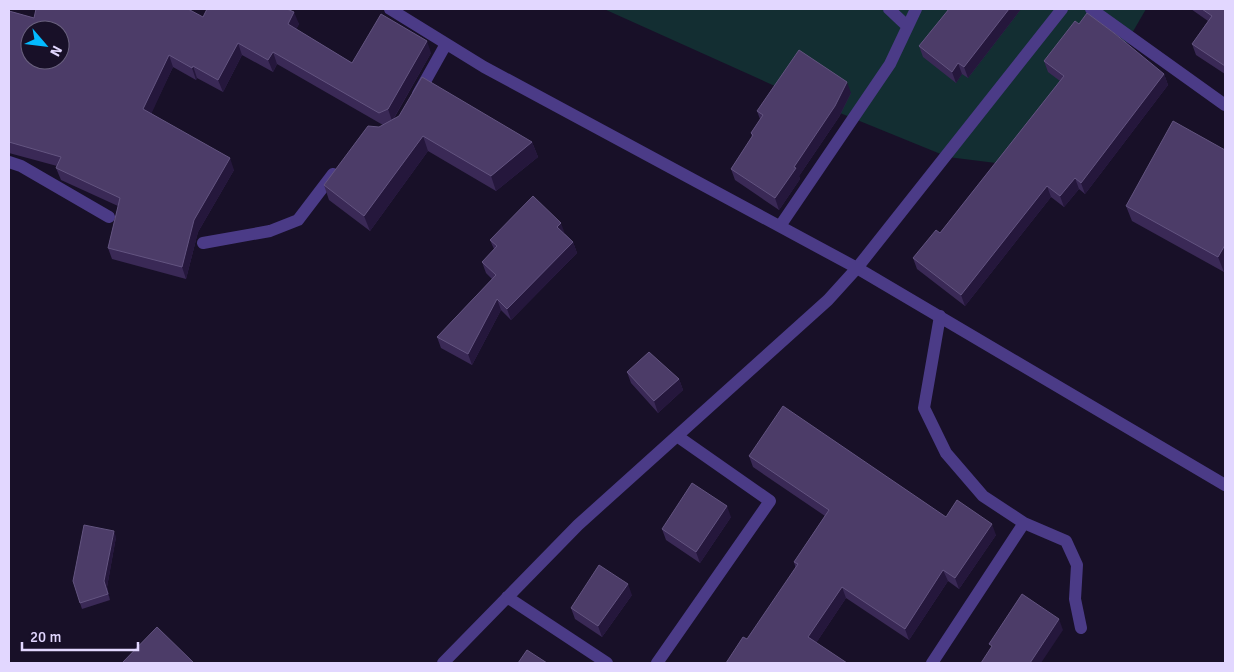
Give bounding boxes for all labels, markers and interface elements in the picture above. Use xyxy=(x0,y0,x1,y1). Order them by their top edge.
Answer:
north arrow xyxy=(20,20,70,70)
text: N xyxy=(46,43,66,59)
scale bar xyxy=(22,620,139,652)
text: 20 m xyxy=(30,628,61,646)

